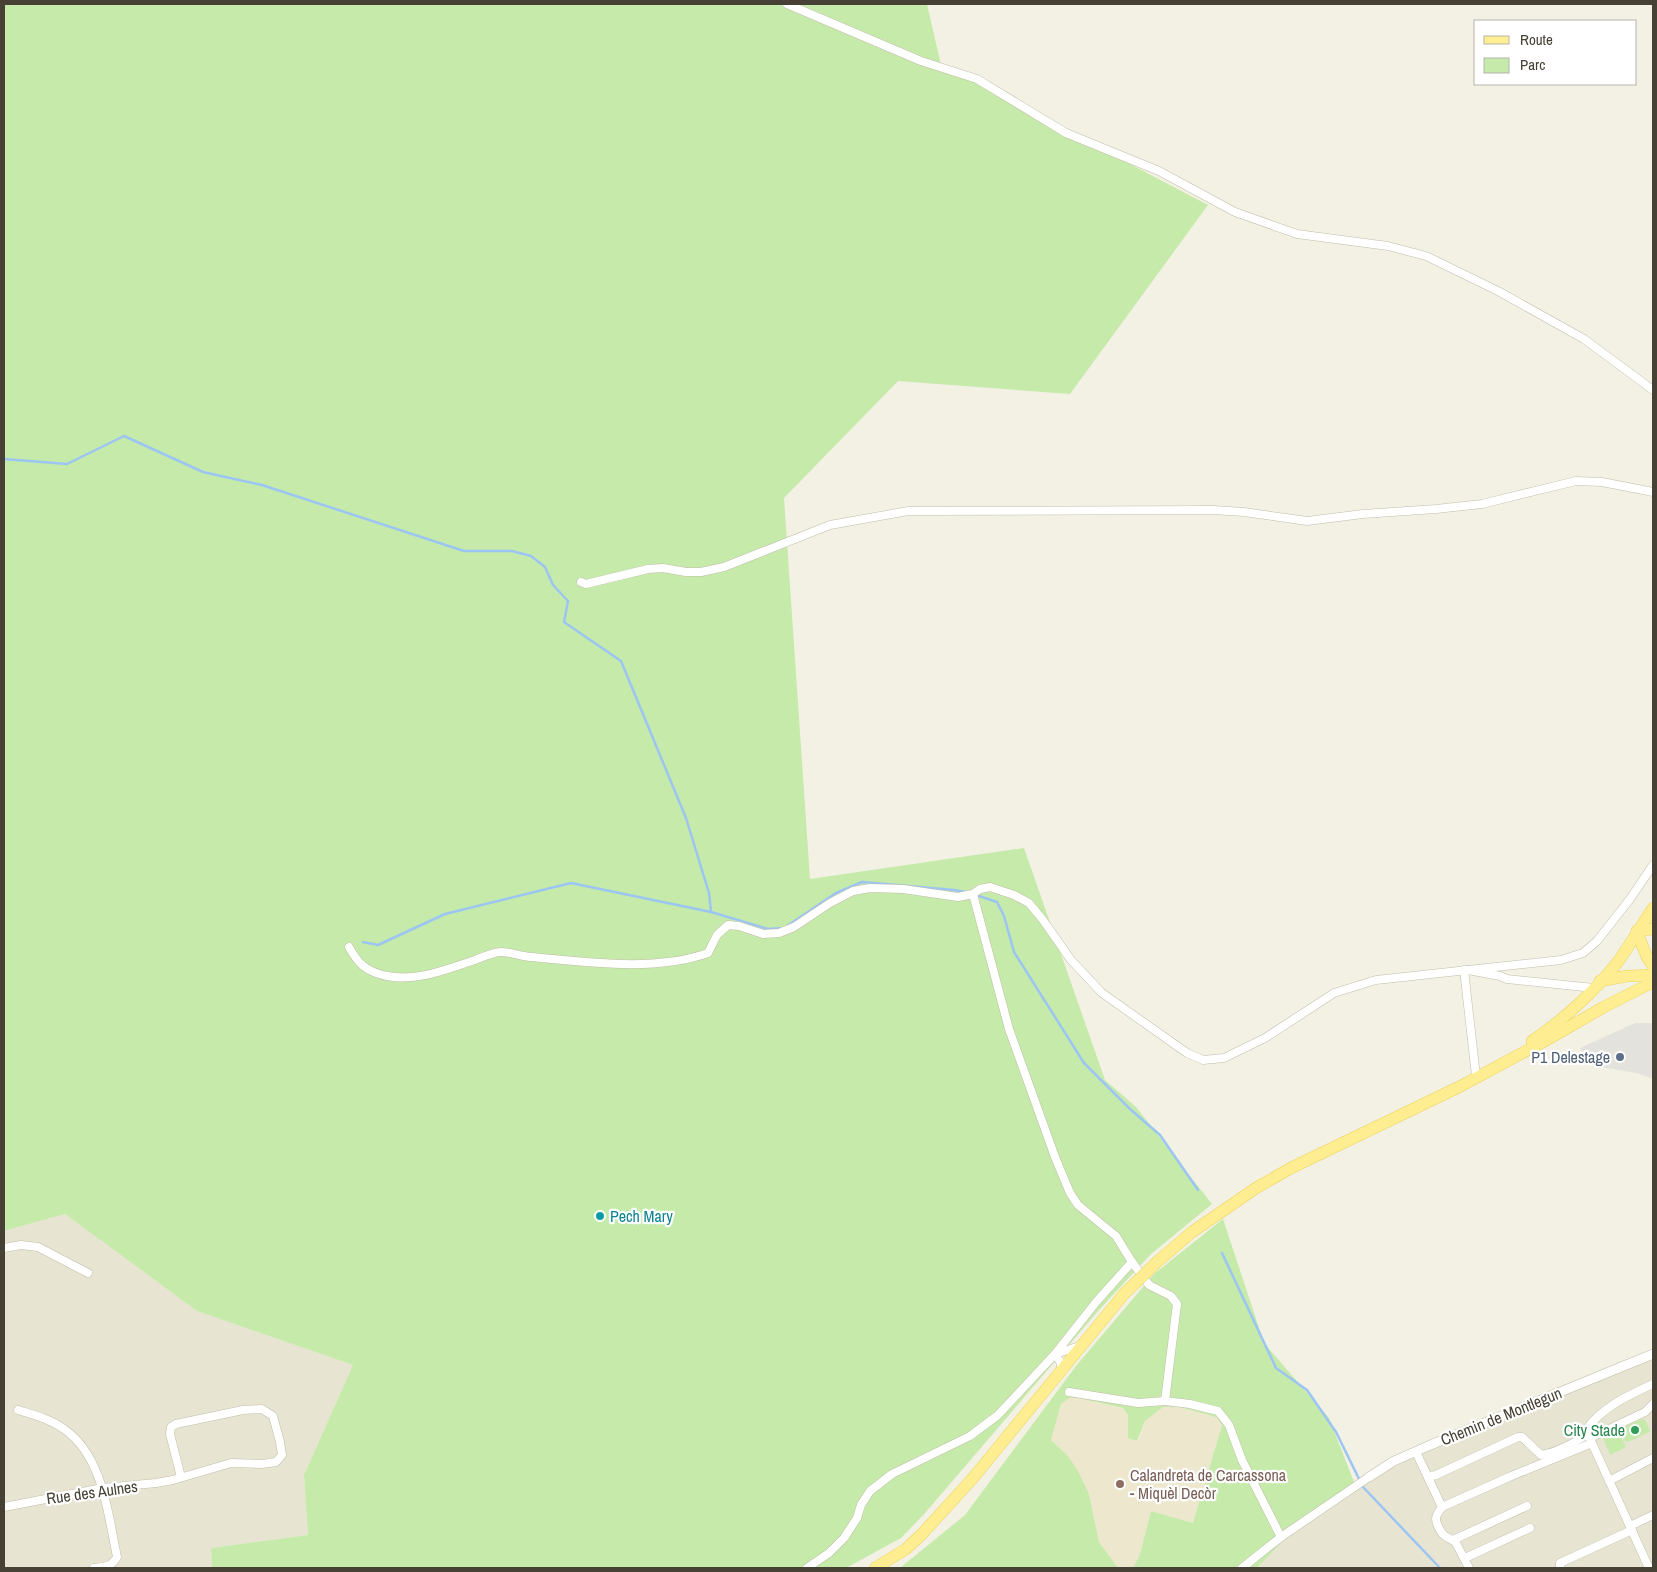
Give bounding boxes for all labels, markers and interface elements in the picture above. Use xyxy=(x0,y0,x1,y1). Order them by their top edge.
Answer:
legend xyxy=(1474,20,1637,85)
text: Route xyxy=(1520,29,1553,50)
text: Parc xyxy=(1520,54,1545,75)
place label: P1 Delestage xyxy=(1531,1046,1610,1068)
marker: P1 Delestage xyxy=(1614,1051,1626,1063)
place label: Pech Mary xyxy=(610,1205,673,1227)
marker: Pech Mary xyxy=(594,1210,606,1222)
street label: Chemin de Montlegun xyxy=(1437,1382,1565,1450)
place label: City Stade xyxy=(1564,1419,1625,1441)
marker: City Stade xyxy=(1629,1424,1641,1436)
place label: Calandreta de Carcassona - Miquèl Decòr xyxy=(1130,1464,1287,1504)
street label: Rue des Aulnes xyxy=(45,1475,139,1509)
marker: Calandreta de Carcassona - Miquèl Decòr xyxy=(1114,1478,1126,1490)

